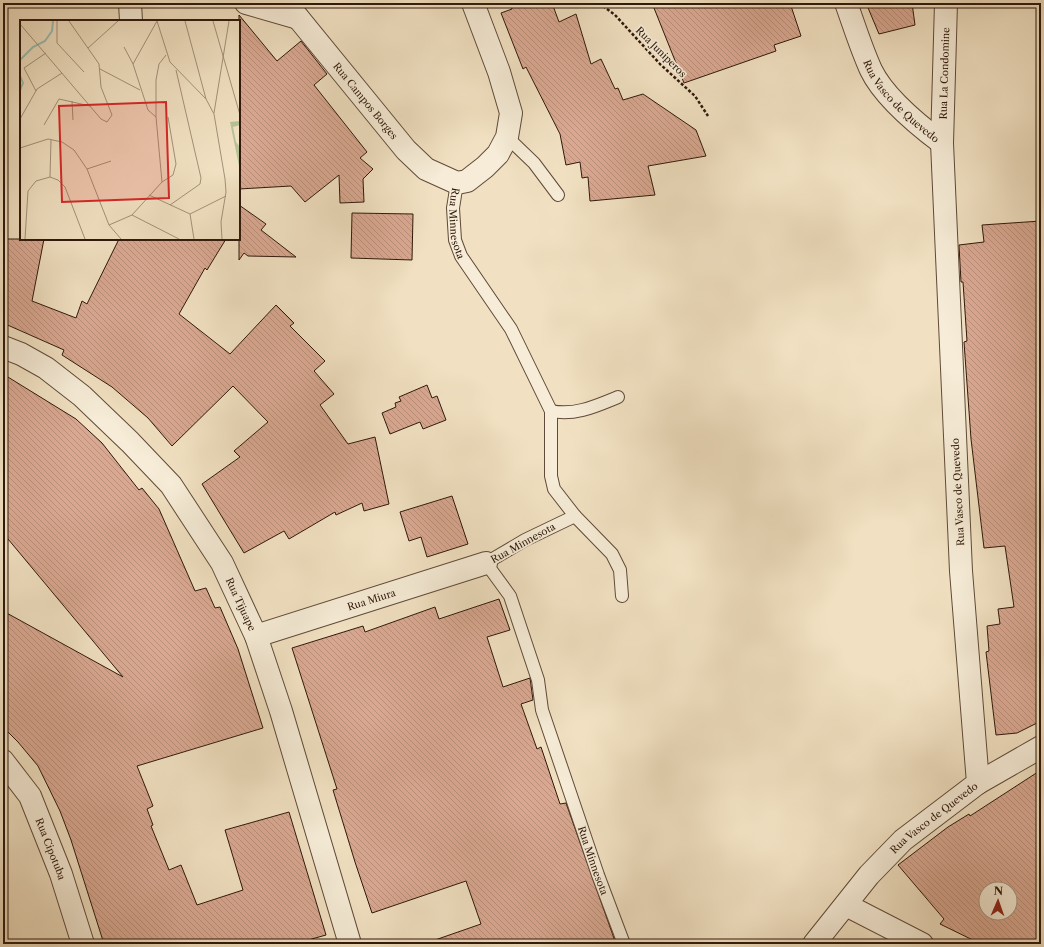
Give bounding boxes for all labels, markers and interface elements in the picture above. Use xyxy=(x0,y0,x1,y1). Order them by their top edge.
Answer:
inset map xyxy=(20,20,240,240)
street label: Rua Juniperos xyxy=(633,24,689,80)
street label: Rua La Condomine xyxy=(936,27,952,120)
street label: Rua Vasco de Quevedo xyxy=(861,58,942,145)
street label: Rua Campos Borges xyxy=(330,60,401,142)
street label: Rua Minnesota xyxy=(446,187,468,261)
street label: Rua Vasco de Quevedo xyxy=(949,438,967,546)
street label: Rua Minnesota xyxy=(488,520,558,566)
street label: Rua Tijuape xyxy=(223,575,259,633)
street label: Rua Miura xyxy=(345,585,398,613)
street label: Rua Vasco de Quevedo xyxy=(887,779,980,856)
street label: Rua Cipotuba xyxy=(33,816,69,882)
street label: Rua Minnesota xyxy=(575,824,612,897)
north arrow xyxy=(978,881,1018,921)
text: N xyxy=(993,884,1004,898)

